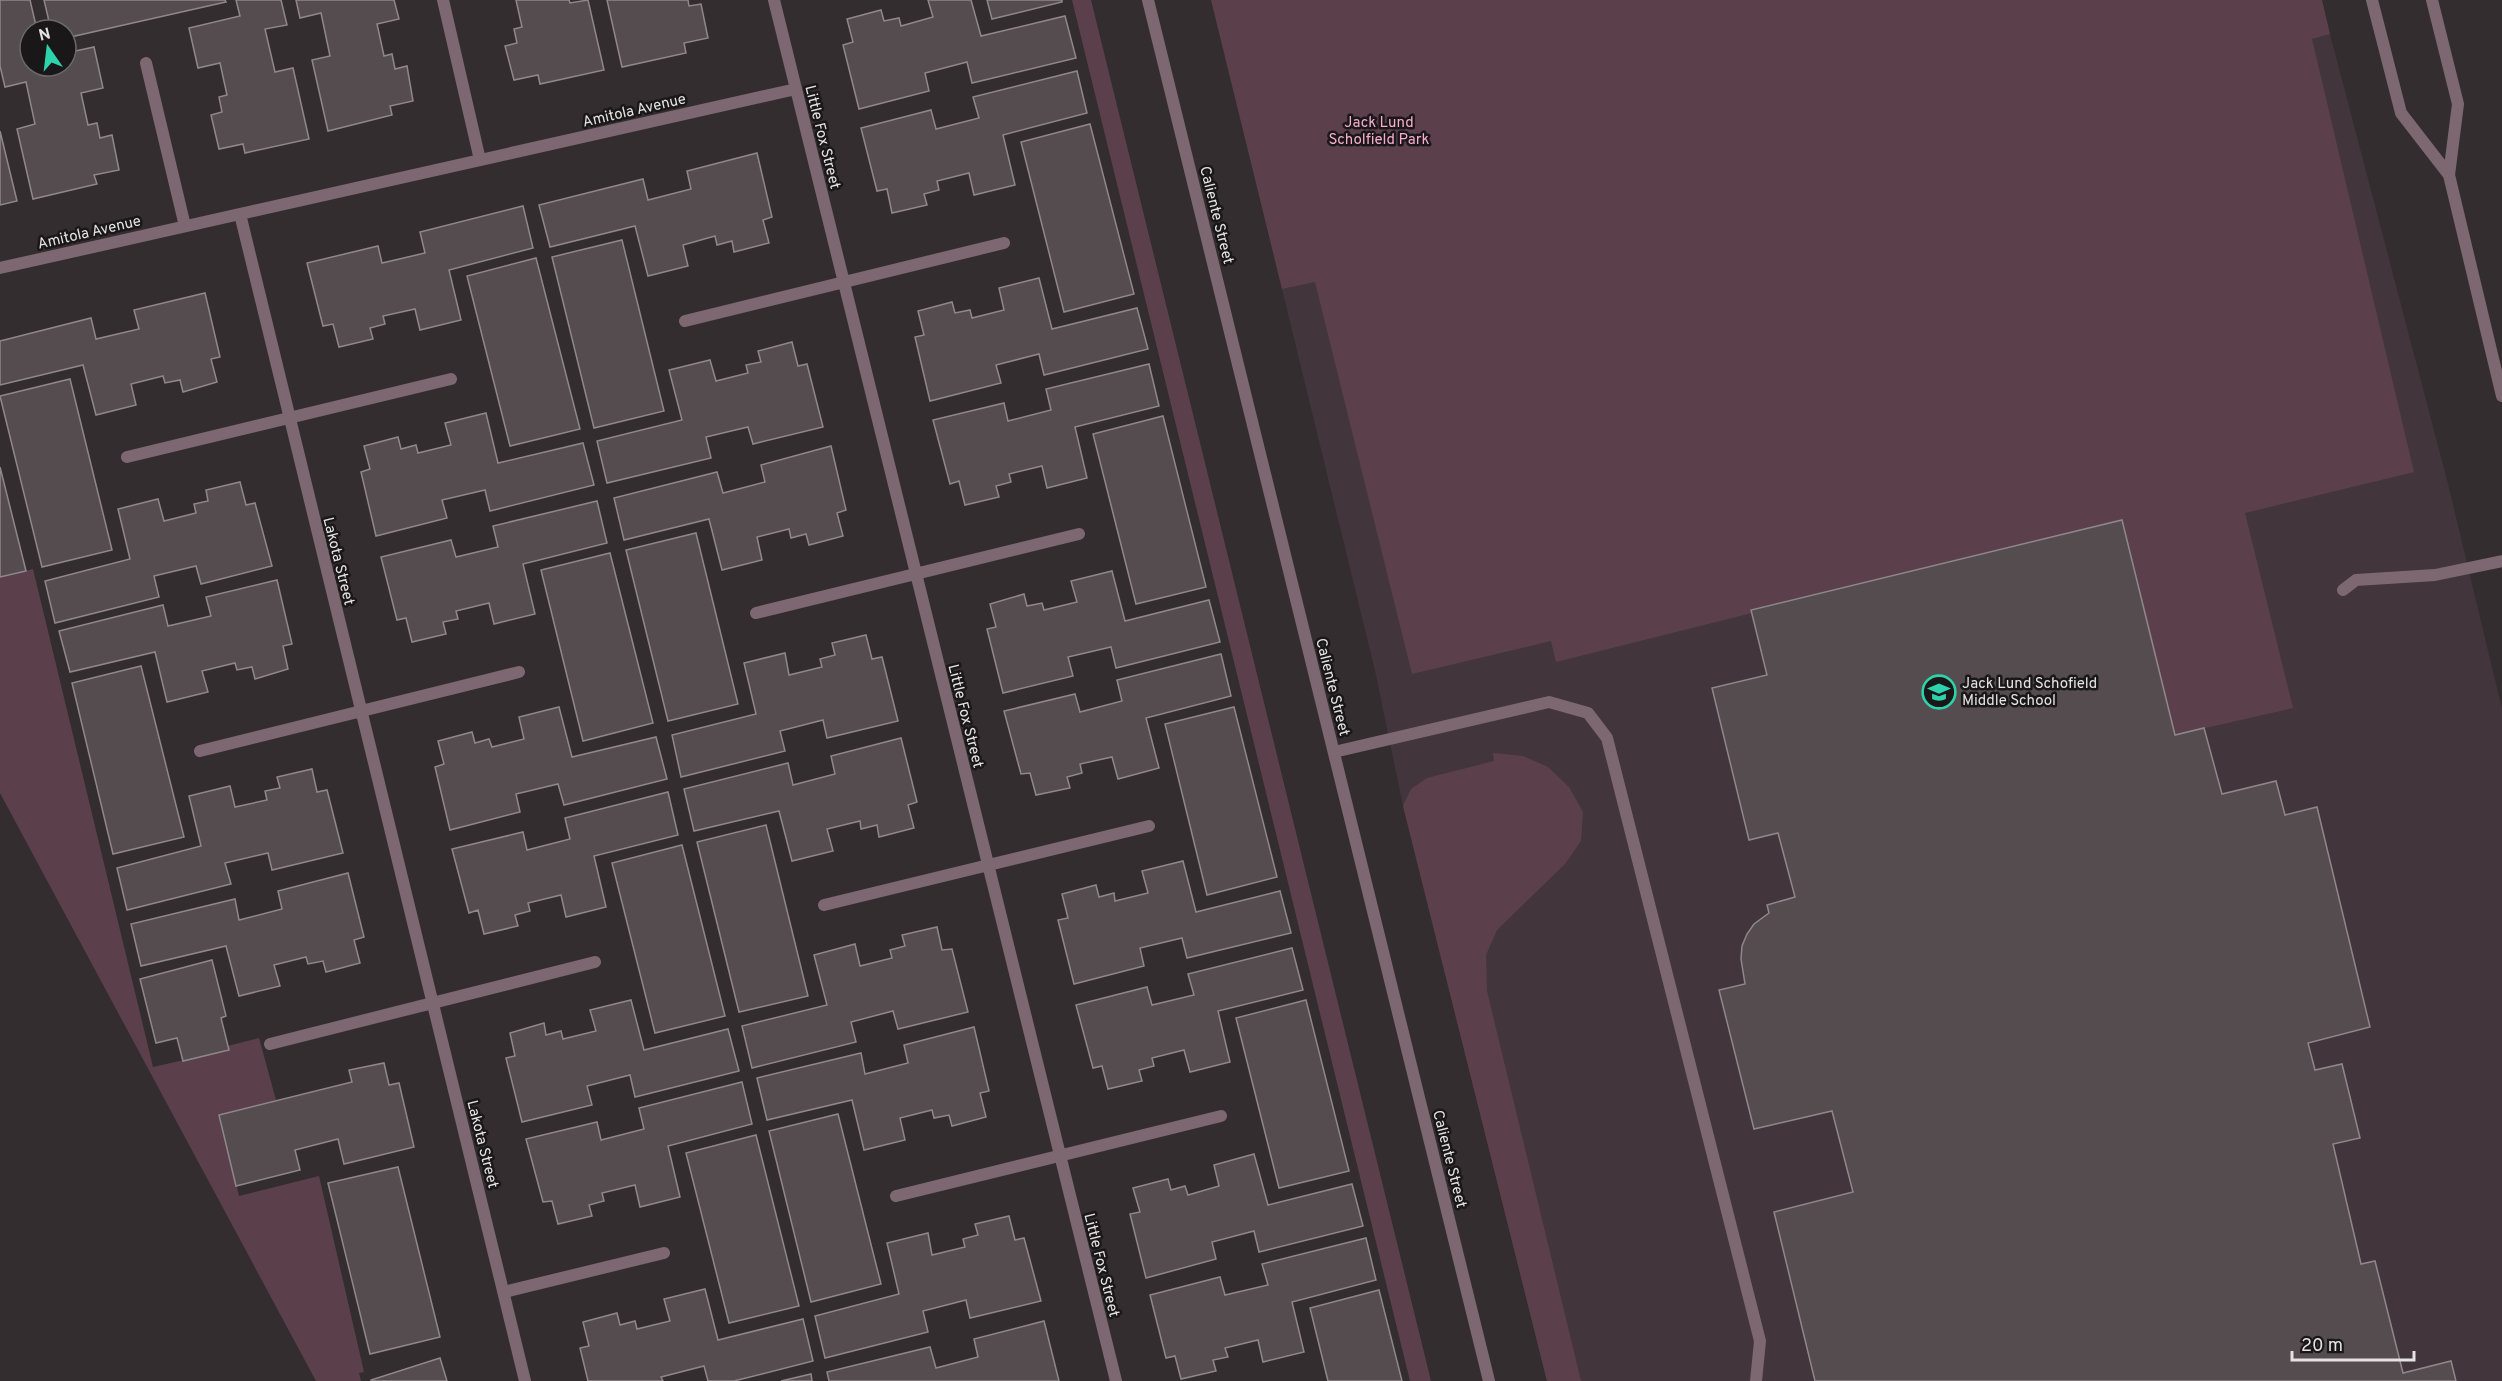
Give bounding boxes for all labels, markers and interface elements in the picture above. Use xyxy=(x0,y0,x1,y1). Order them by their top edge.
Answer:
north arrow xyxy=(18,18,78,78)
text: N xyxy=(37,24,53,46)
street label: Little Fox Street xyxy=(799,83,844,191)
street label: Amitola Avenue xyxy=(581,90,688,133)
park label: Jack Lund Scholfield Park xyxy=(1329,114,1429,150)
street label: Caliente Street xyxy=(1194,164,1237,266)
street label: Amitola Avenue xyxy=(36,212,143,255)
street label: Lakota Street xyxy=(317,515,358,607)
street label: Caliente Street xyxy=(1310,636,1353,738)
street label: Little Fox Street xyxy=(942,662,987,770)
school or university icon: Jack Lund Schofield Middle School xyxy=(1921,674,1957,710)
place label: Jack Lund Schofield Middle School xyxy=(1962,675,2097,711)
street label: Lakota Street xyxy=(461,1098,502,1190)
street label: Caliente Street xyxy=(1427,1108,1470,1210)
street label: Little Fox Street xyxy=(1078,1211,1123,1319)
scale bar xyxy=(2292,1324,2414,1362)
text: 20 m xyxy=(2301,1335,2343,1358)

